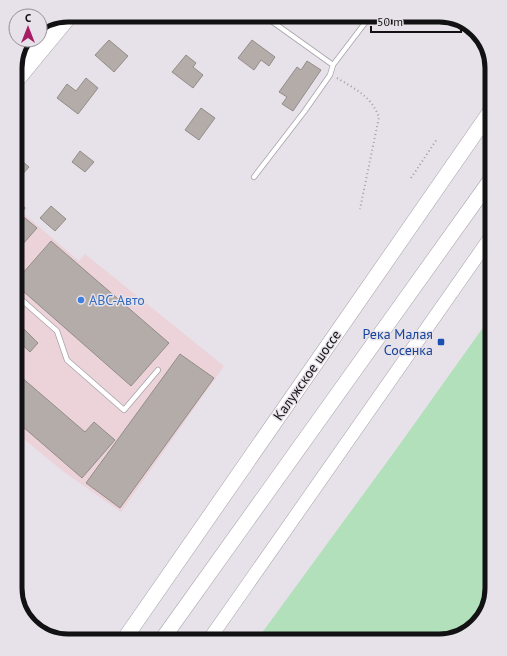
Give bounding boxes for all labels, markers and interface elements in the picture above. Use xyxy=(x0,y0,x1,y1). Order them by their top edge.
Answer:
north arrow xyxy=(8,8,48,48)
scale bar xyxy=(371,8,461,34)
text: С xyxy=(25,11,31,25)
text: 50 m xyxy=(377,14,403,29)
place label: АВС-Авто xyxy=(89,291,145,309)
marker: АВС-Авто xyxy=(76,295,86,305)
place label: Река Малая Сосенка xyxy=(363,325,433,359)
street label: Калужское шоссе xyxy=(269,326,345,424)
marker: Река Малая Сосенка xyxy=(436,337,446,347)

